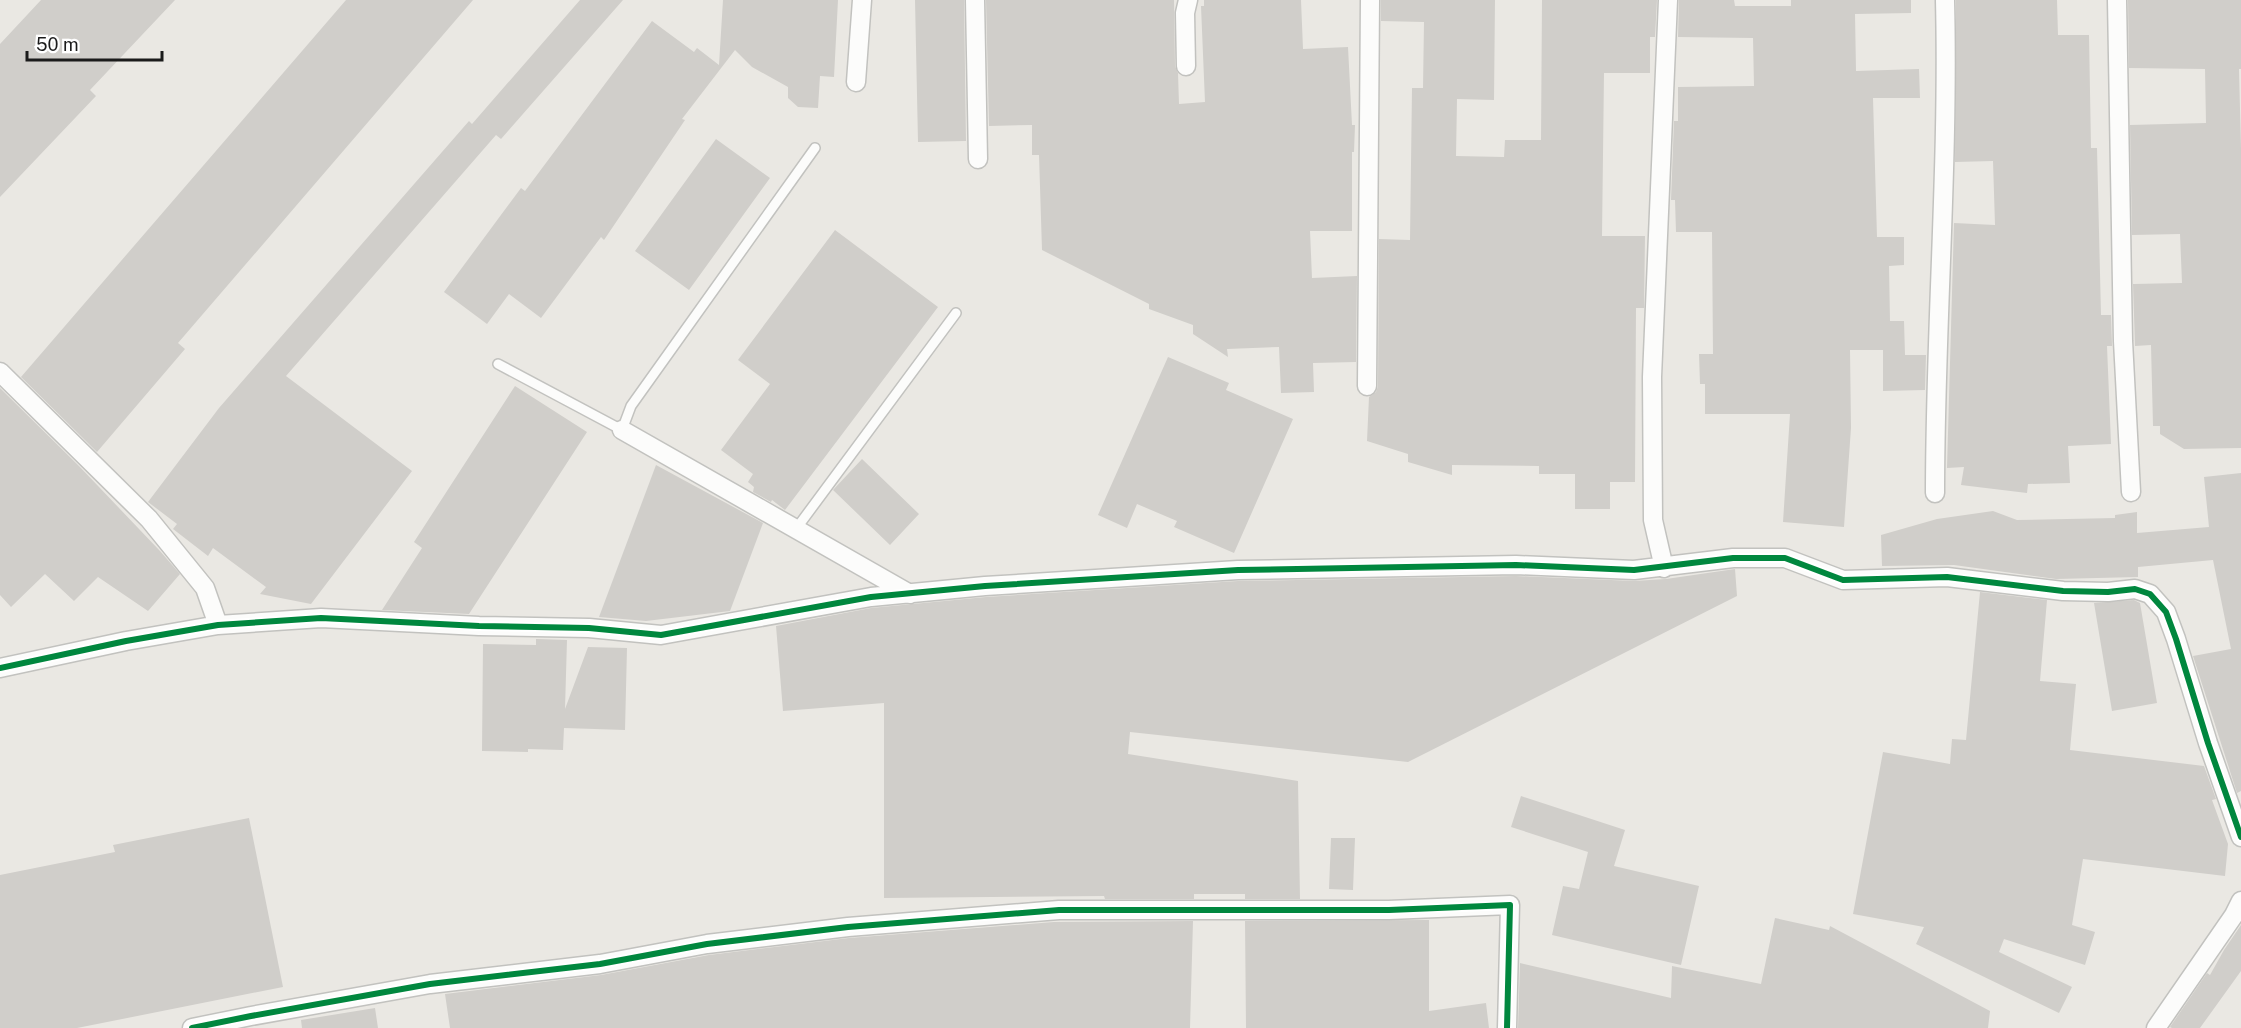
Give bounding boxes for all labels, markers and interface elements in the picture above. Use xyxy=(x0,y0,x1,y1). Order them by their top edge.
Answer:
scale bar xyxy=(27,24,162,62)
text: 50 m xyxy=(36,34,79,55)

